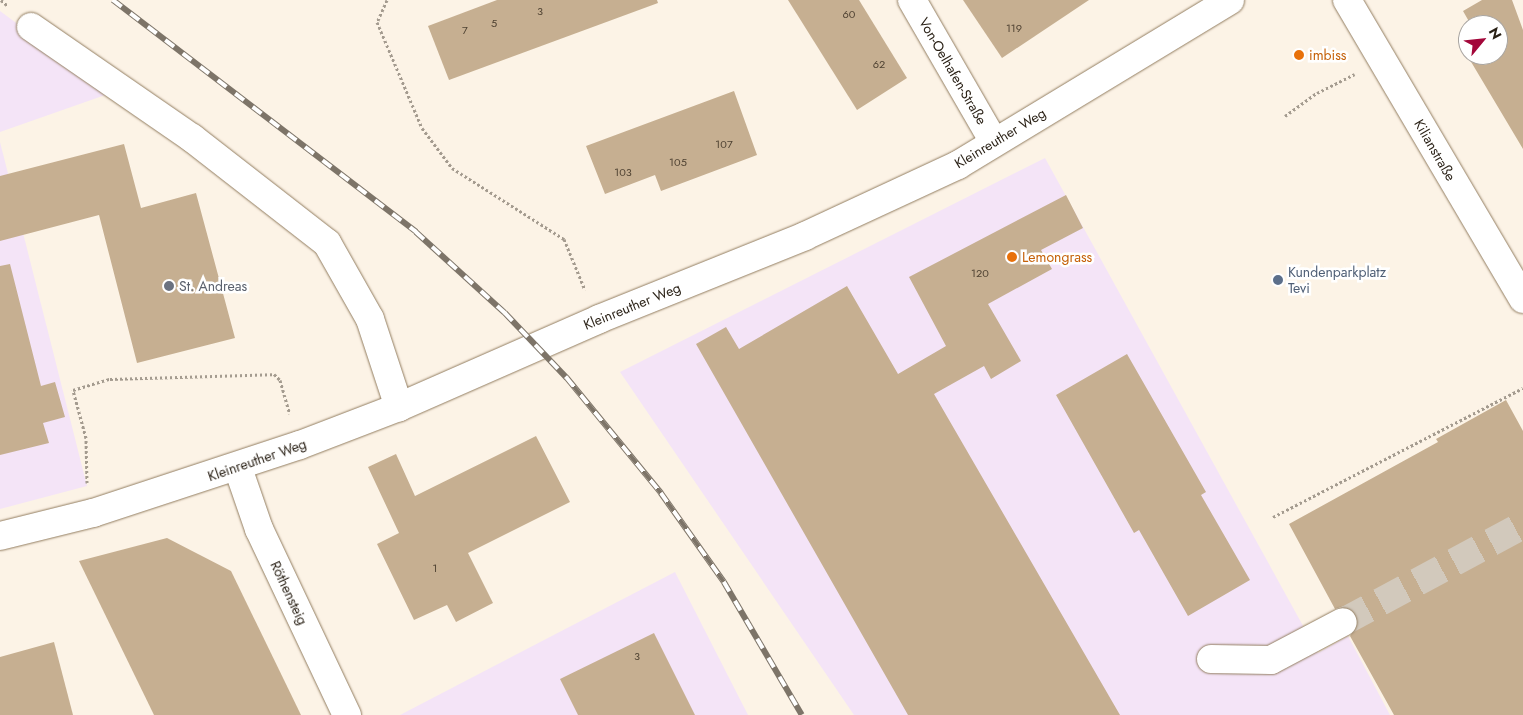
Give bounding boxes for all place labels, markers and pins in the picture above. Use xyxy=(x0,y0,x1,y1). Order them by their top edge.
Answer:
place label: imbiss xyxy=(1309,47,1346,63)
marker: imbiss xyxy=(1293,49,1305,61)
place label: Lemongrass xyxy=(1022,249,1092,265)
marker: Lemongrass xyxy=(1006,251,1018,263)
place label: Kundenparkplatz Tevi xyxy=(1288,264,1386,296)
marker: Kundenparkplatz Tevi xyxy=(1272,274,1284,286)
place label: St. Andreas xyxy=(179,278,247,294)
marker: St. Andreas xyxy=(163,280,175,292)

